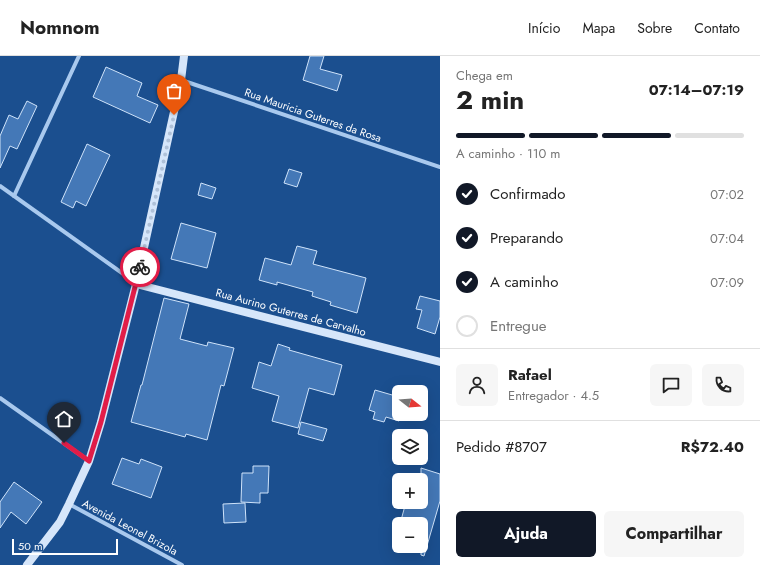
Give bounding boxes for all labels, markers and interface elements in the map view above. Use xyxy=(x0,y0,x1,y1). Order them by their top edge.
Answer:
text: Nomnom xyxy=(20,14,100,41)
text: Início xyxy=(528,18,560,38)
text: Mapa xyxy=(582,18,615,38)
text: Sobre xyxy=(637,18,672,38)
text: Contato xyxy=(694,18,740,38)
text: Chega em xyxy=(456,66,513,85)
pin xyxy=(157,74,191,115)
text: 07:14–07:19 xyxy=(649,79,744,101)
icon: bag xyxy=(163,80,185,102)
text: 2 min xyxy=(456,81,524,119)
street label: Rua Mauricia Guterres da Rosa xyxy=(242,84,384,146)
text: A caminho · 110 m xyxy=(456,144,560,163)
icon: check xyxy=(456,183,478,205)
text: Confirmado xyxy=(490,183,565,205)
text: 07:02 xyxy=(710,185,744,204)
icon: check xyxy=(456,227,478,249)
text: Preparando xyxy=(490,227,563,249)
text: 07:04 xyxy=(710,229,744,248)
courier xyxy=(120,247,160,287)
icon: bike xyxy=(129,256,151,278)
icon: check xyxy=(456,271,478,293)
text: A caminho xyxy=(490,271,558,293)
text: 07:09 xyxy=(710,273,744,292)
street label: Rua Aurino Guterres de Carvalho xyxy=(214,284,368,340)
text: Entregue xyxy=(490,315,547,337)
button: person xyxy=(456,364,498,406)
text: Rafael xyxy=(508,364,552,386)
button: chat xyxy=(650,364,692,406)
button: phone xyxy=(702,364,744,406)
north arrow xyxy=(392,385,428,421)
map controls xyxy=(392,385,428,553)
text: Entregador · 4.5 xyxy=(508,386,599,405)
pin xyxy=(47,402,81,443)
icon: home xyxy=(53,408,75,430)
button: layers xyxy=(392,429,428,465)
text: Pedido #8707 xyxy=(456,436,547,458)
text: R$72.40 xyxy=(681,436,744,458)
button: + xyxy=(392,473,428,509)
street label: Avenida Leonel Brizola xyxy=(79,495,181,559)
button: Ajuda xyxy=(456,511,596,557)
button: Compartilhar xyxy=(604,511,744,557)
button: − xyxy=(392,517,428,553)
scale bar xyxy=(12,537,118,556)
text: 50 m xyxy=(18,538,43,554)

